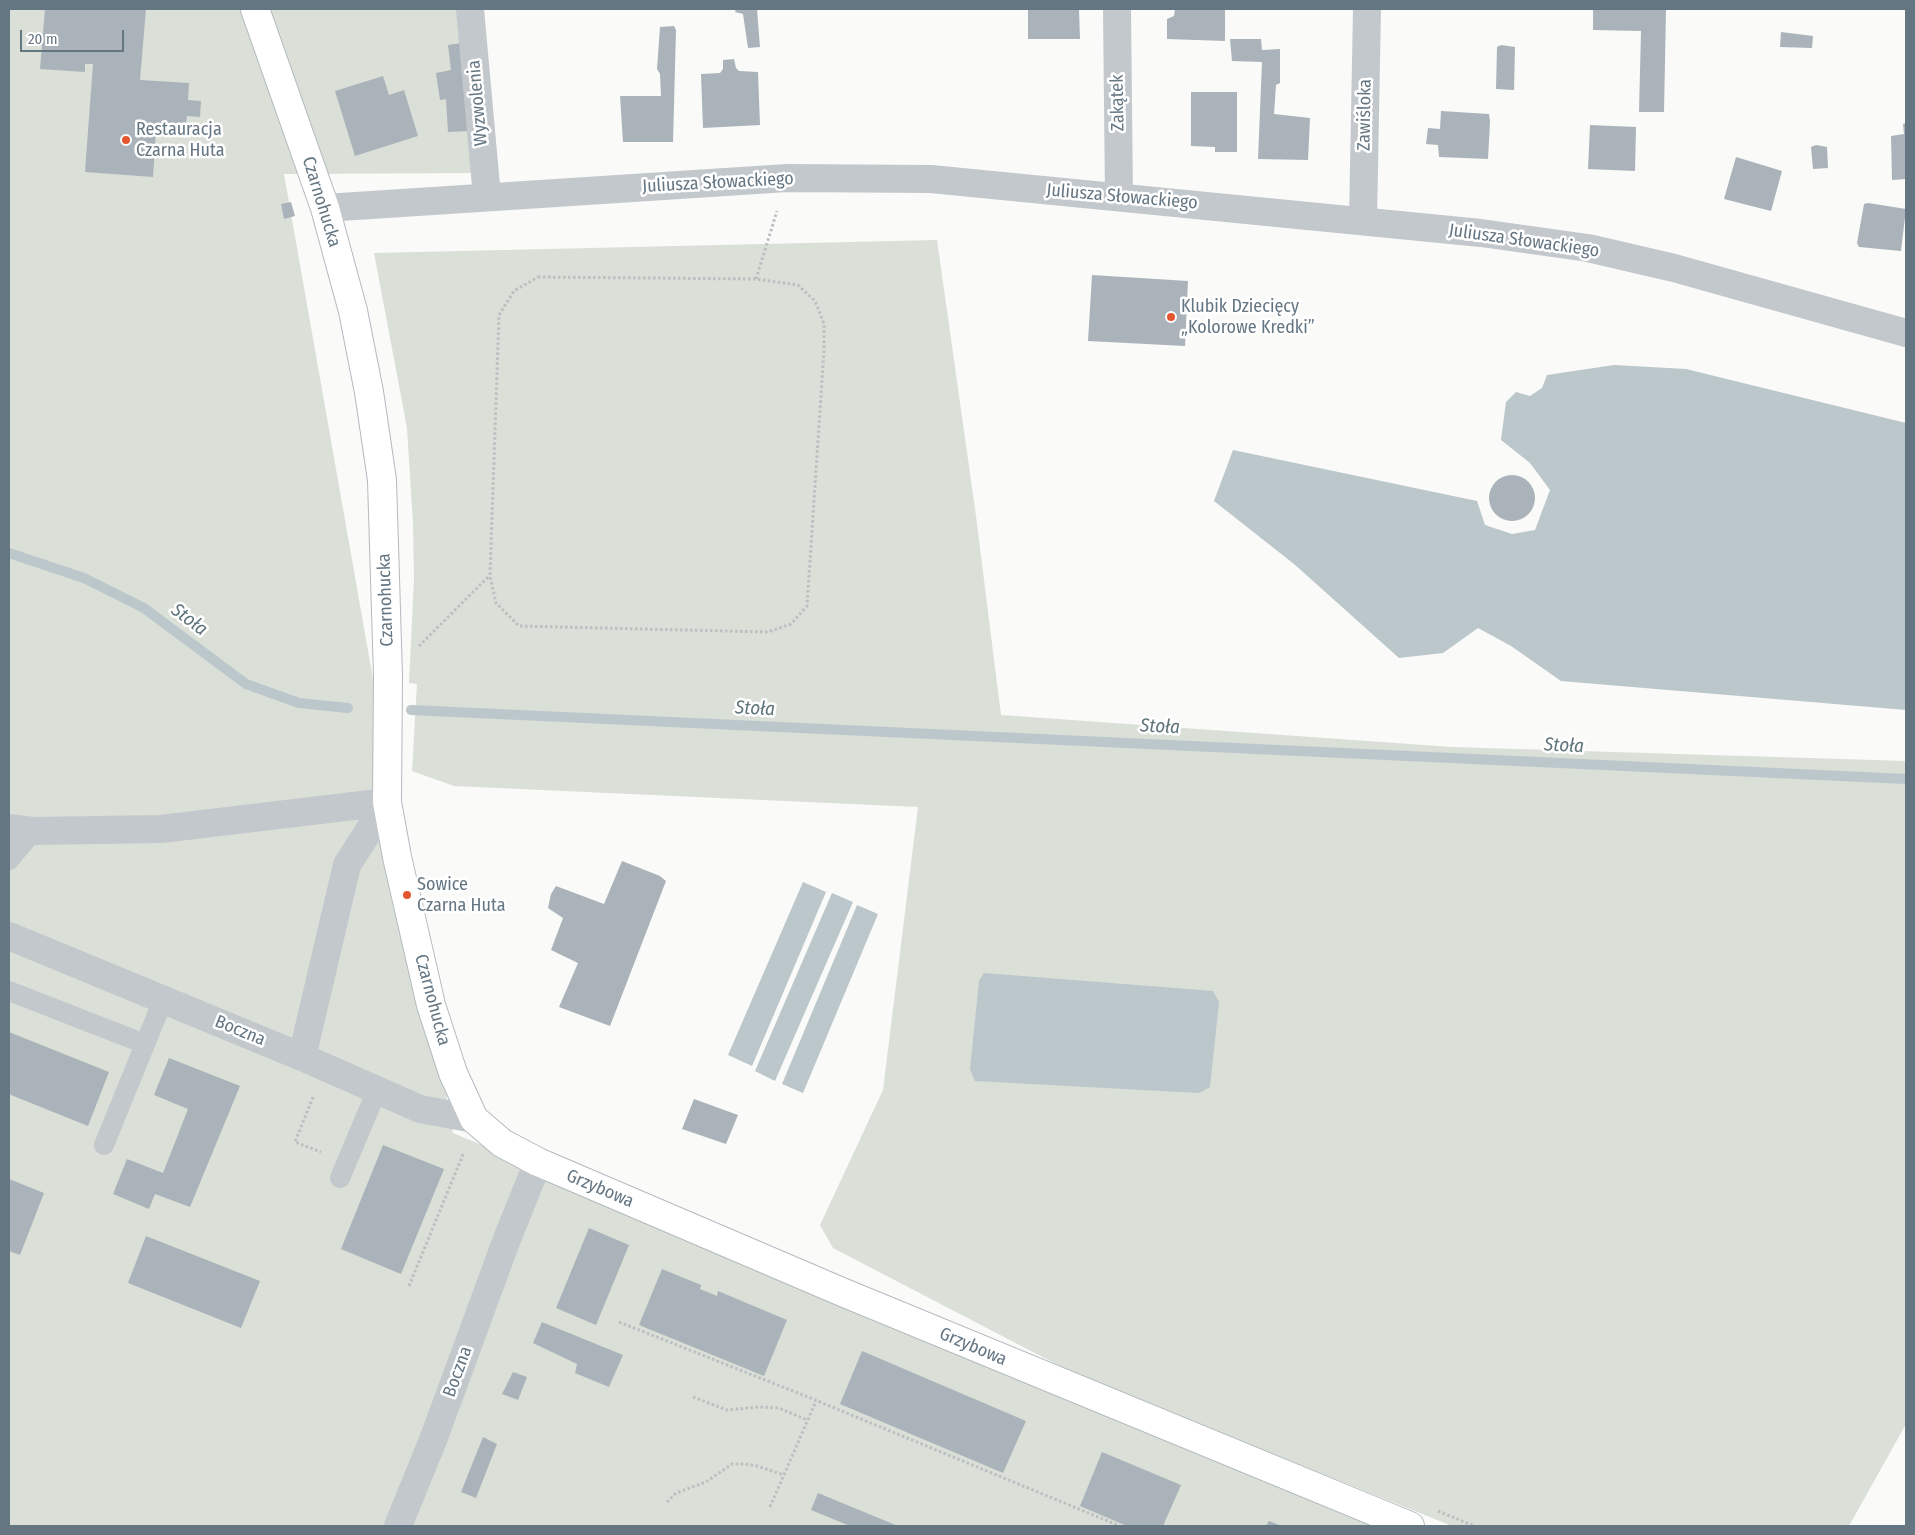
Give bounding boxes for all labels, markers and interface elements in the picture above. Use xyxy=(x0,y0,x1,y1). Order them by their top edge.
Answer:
scale bar xyxy=(22,20,126,52)
text: 20 m xyxy=(28,30,58,48)
street label: Wyzwolenia xyxy=(463,59,493,147)
street label: Zakątek xyxy=(1107,74,1129,132)
street label: Zawiśloka xyxy=(1354,79,1376,151)
place label: Restauracja Czarna Huta xyxy=(136,119,225,162)
marker: Restauracja Czarna Huta xyxy=(120,134,132,146)
street label: Czarnohucka xyxy=(297,154,345,250)
street label: Juliusza Słowackiego xyxy=(642,168,794,198)
street label: Juliusza Słowackiego xyxy=(1046,180,1198,214)
street label: Juliusza Słowackiego xyxy=(1447,220,1601,262)
place label: Klubik Dziecięcy „Kolorowe Kredki” xyxy=(1181,296,1315,338)
marker: Klubik Dziecięcy „Kolorowe Kredki” xyxy=(1165,311,1177,323)
street label: Czarnohucka xyxy=(374,553,398,647)
water label: Stoła xyxy=(166,599,212,641)
water label: Stoła xyxy=(734,697,776,721)
water label: Stoła xyxy=(1139,715,1181,739)
water label: Stoła xyxy=(1543,734,1585,758)
place label: Sowice Czarna Huta xyxy=(417,874,506,916)
marker: Sowice Czarna Huta xyxy=(401,889,413,901)
street label: Czarnohucka xyxy=(409,952,455,1048)
street label: Boczna xyxy=(212,1011,268,1051)
street label: Grzybowa xyxy=(563,1165,637,1213)
street label: Grzybowa xyxy=(936,1323,1010,1371)
street label: Boczna xyxy=(439,1344,477,1400)

